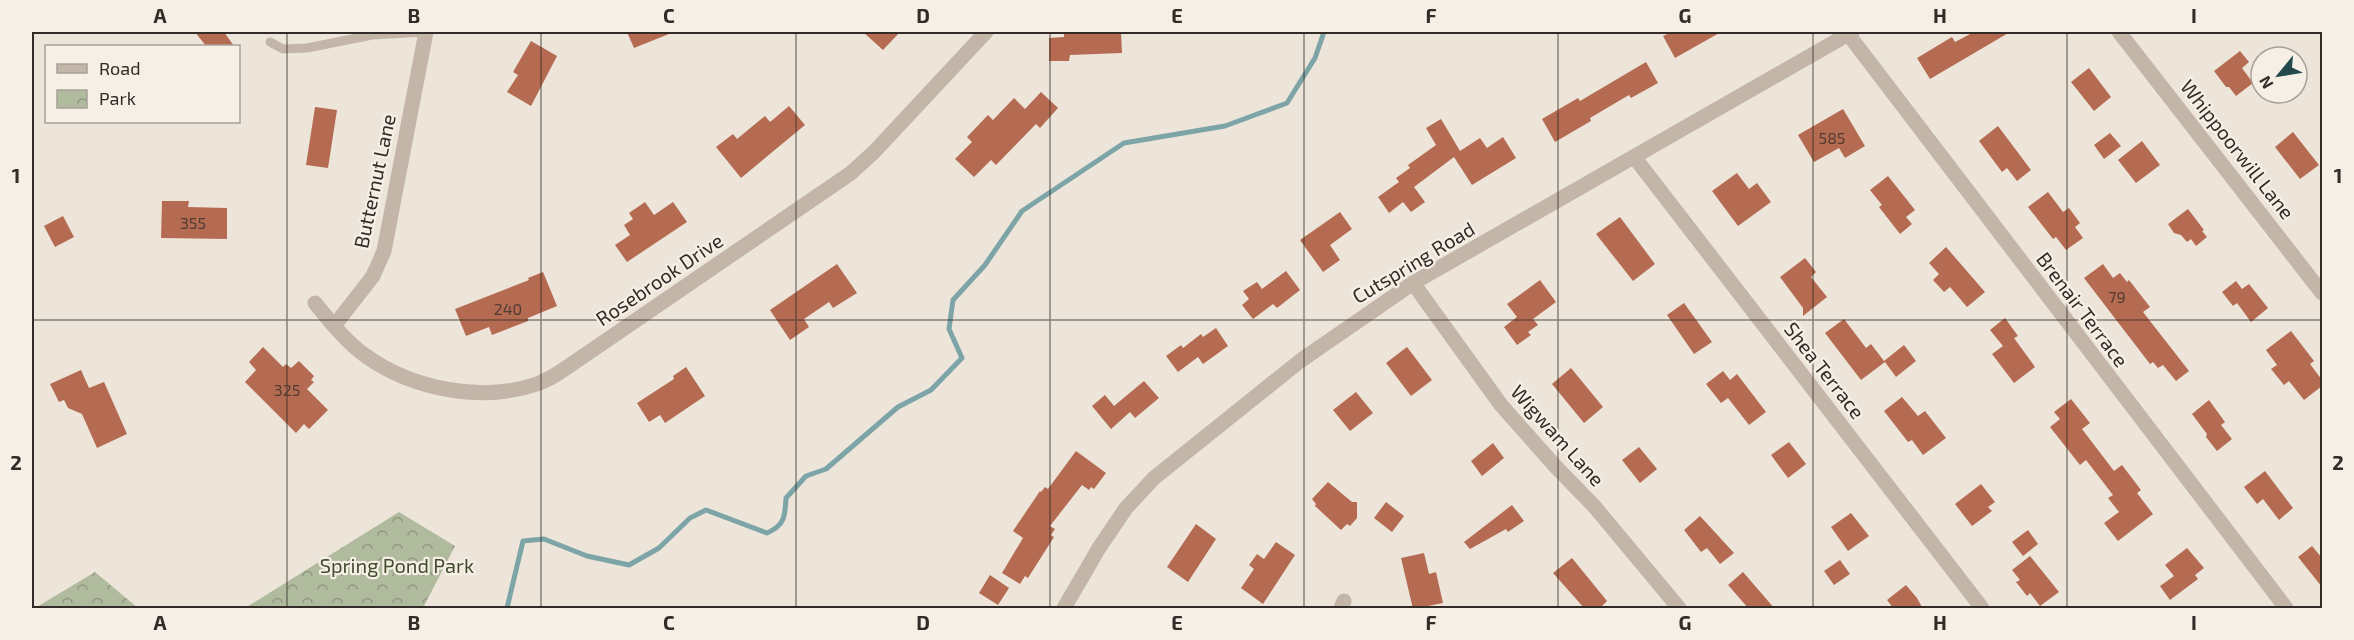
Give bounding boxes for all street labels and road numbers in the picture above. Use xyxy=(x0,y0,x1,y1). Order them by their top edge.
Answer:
street label: Whippoorwill Lane xyxy=(2176,74,2300,224)
street label: Butternut Lane xyxy=(348,112,400,250)
street label: Cutspring Road xyxy=(1347,216,1479,308)
street label: Rosebrook Drive xyxy=(591,228,727,330)
street label: Brenair Terrace xyxy=(2032,247,2134,371)
street label: Shea Terrace xyxy=(1780,317,1870,423)
street label: Wigwam Lane xyxy=(1506,379,1610,491)

